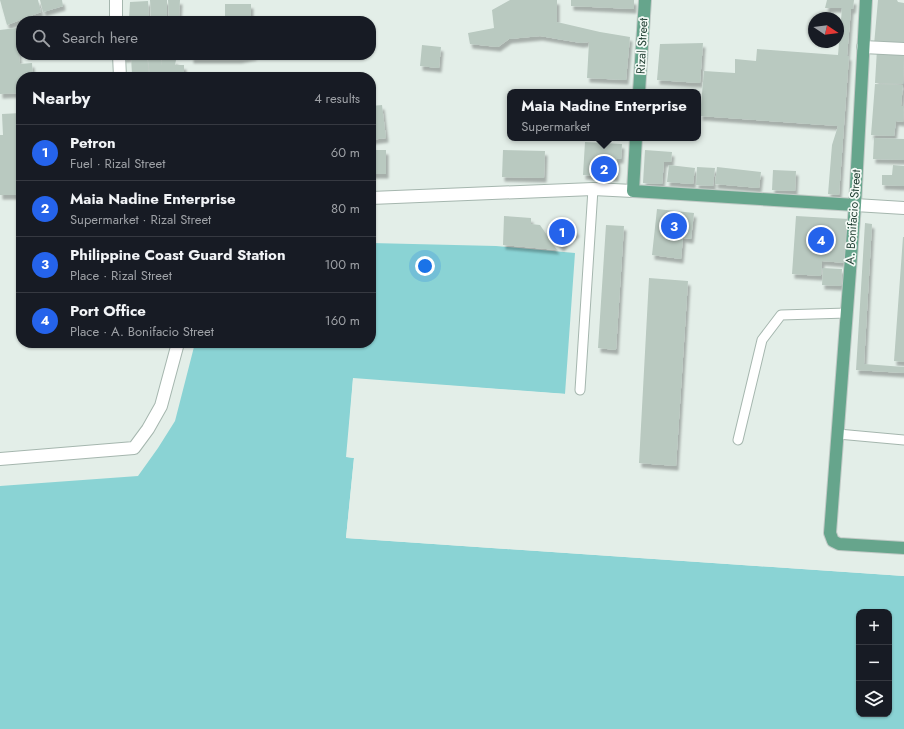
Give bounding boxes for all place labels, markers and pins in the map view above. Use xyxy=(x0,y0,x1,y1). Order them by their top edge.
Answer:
pin: 2 xyxy=(591,154,617,184)
pin: 3 xyxy=(661,211,687,241)
pin: 1 xyxy=(549,217,575,247)
pin: 4 xyxy=(808,225,834,255)

